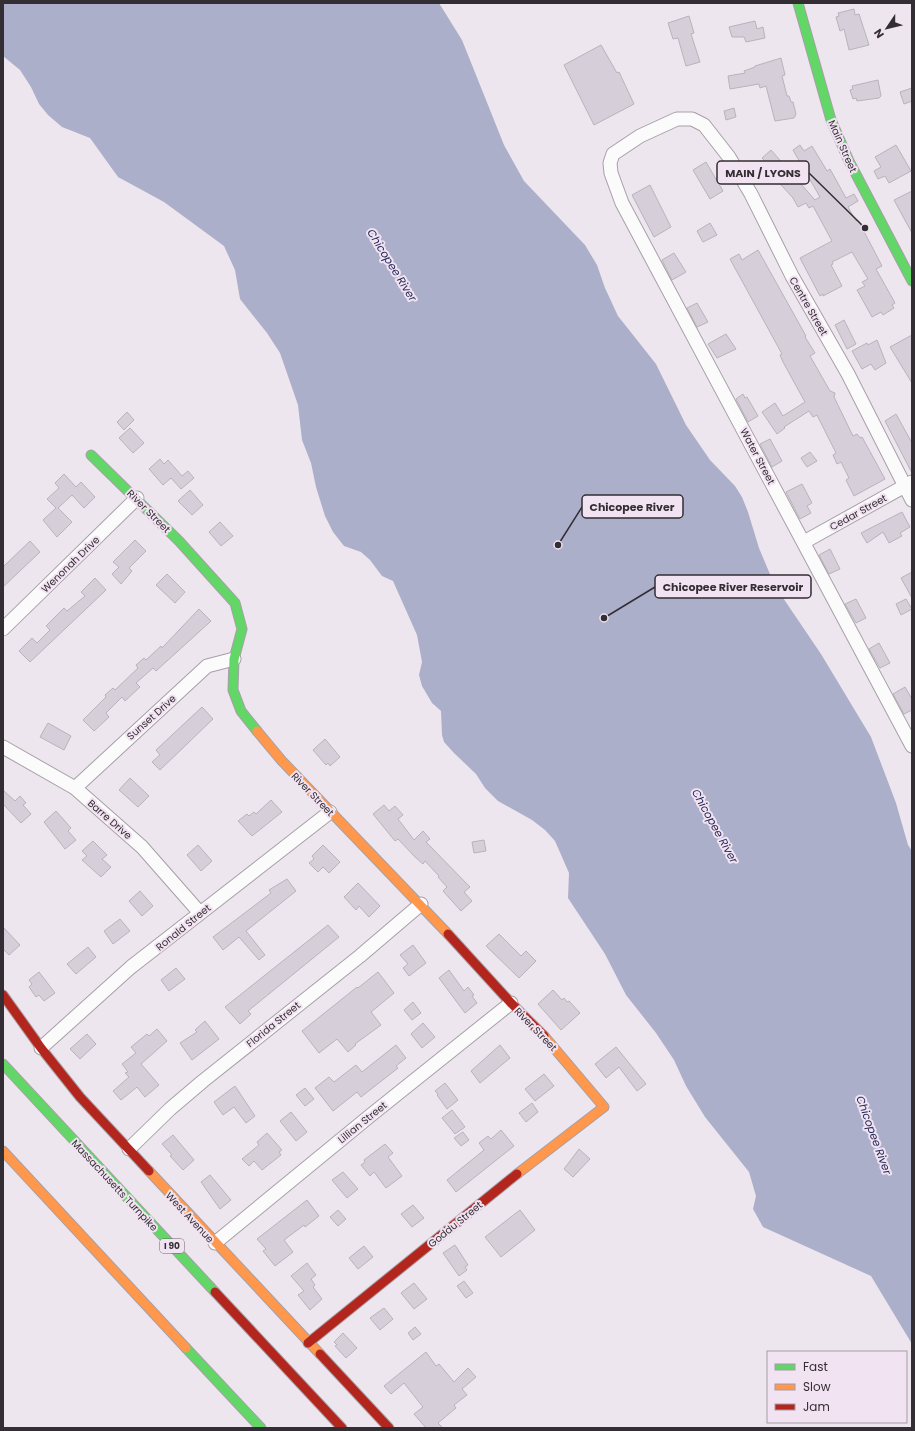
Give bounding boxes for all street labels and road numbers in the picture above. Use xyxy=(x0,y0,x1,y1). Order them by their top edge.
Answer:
street label: Main Street xyxy=(824,117,861,175)
street label: Centre Street xyxy=(786,274,832,339)
street label: Water Street xyxy=(736,425,779,487)
street label: River Street xyxy=(124,486,174,537)
street label: Cedar Street xyxy=(827,490,890,534)
street label: Wenonah Drive xyxy=(38,533,103,596)
street label: Sunset Drive xyxy=(123,691,179,744)
street label: River Street xyxy=(288,769,338,820)
street label: Barre Drive xyxy=(84,796,135,843)
street label: Ronald Street xyxy=(153,900,214,954)
street label: Florida Street xyxy=(243,998,304,1051)
street label: River Street xyxy=(511,1004,561,1055)
street label: Lillian Street xyxy=(335,1098,390,1147)
street label: Massachusetts Turnpike xyxy=(68,1136,161,1235)
street label: West Avenue xyxy=(162,1188,217,1246)
street label: Goddu Street xyxy=(425,1198,486,1251)
road number: I 90 xyxy=(160,1239,184,1253)

